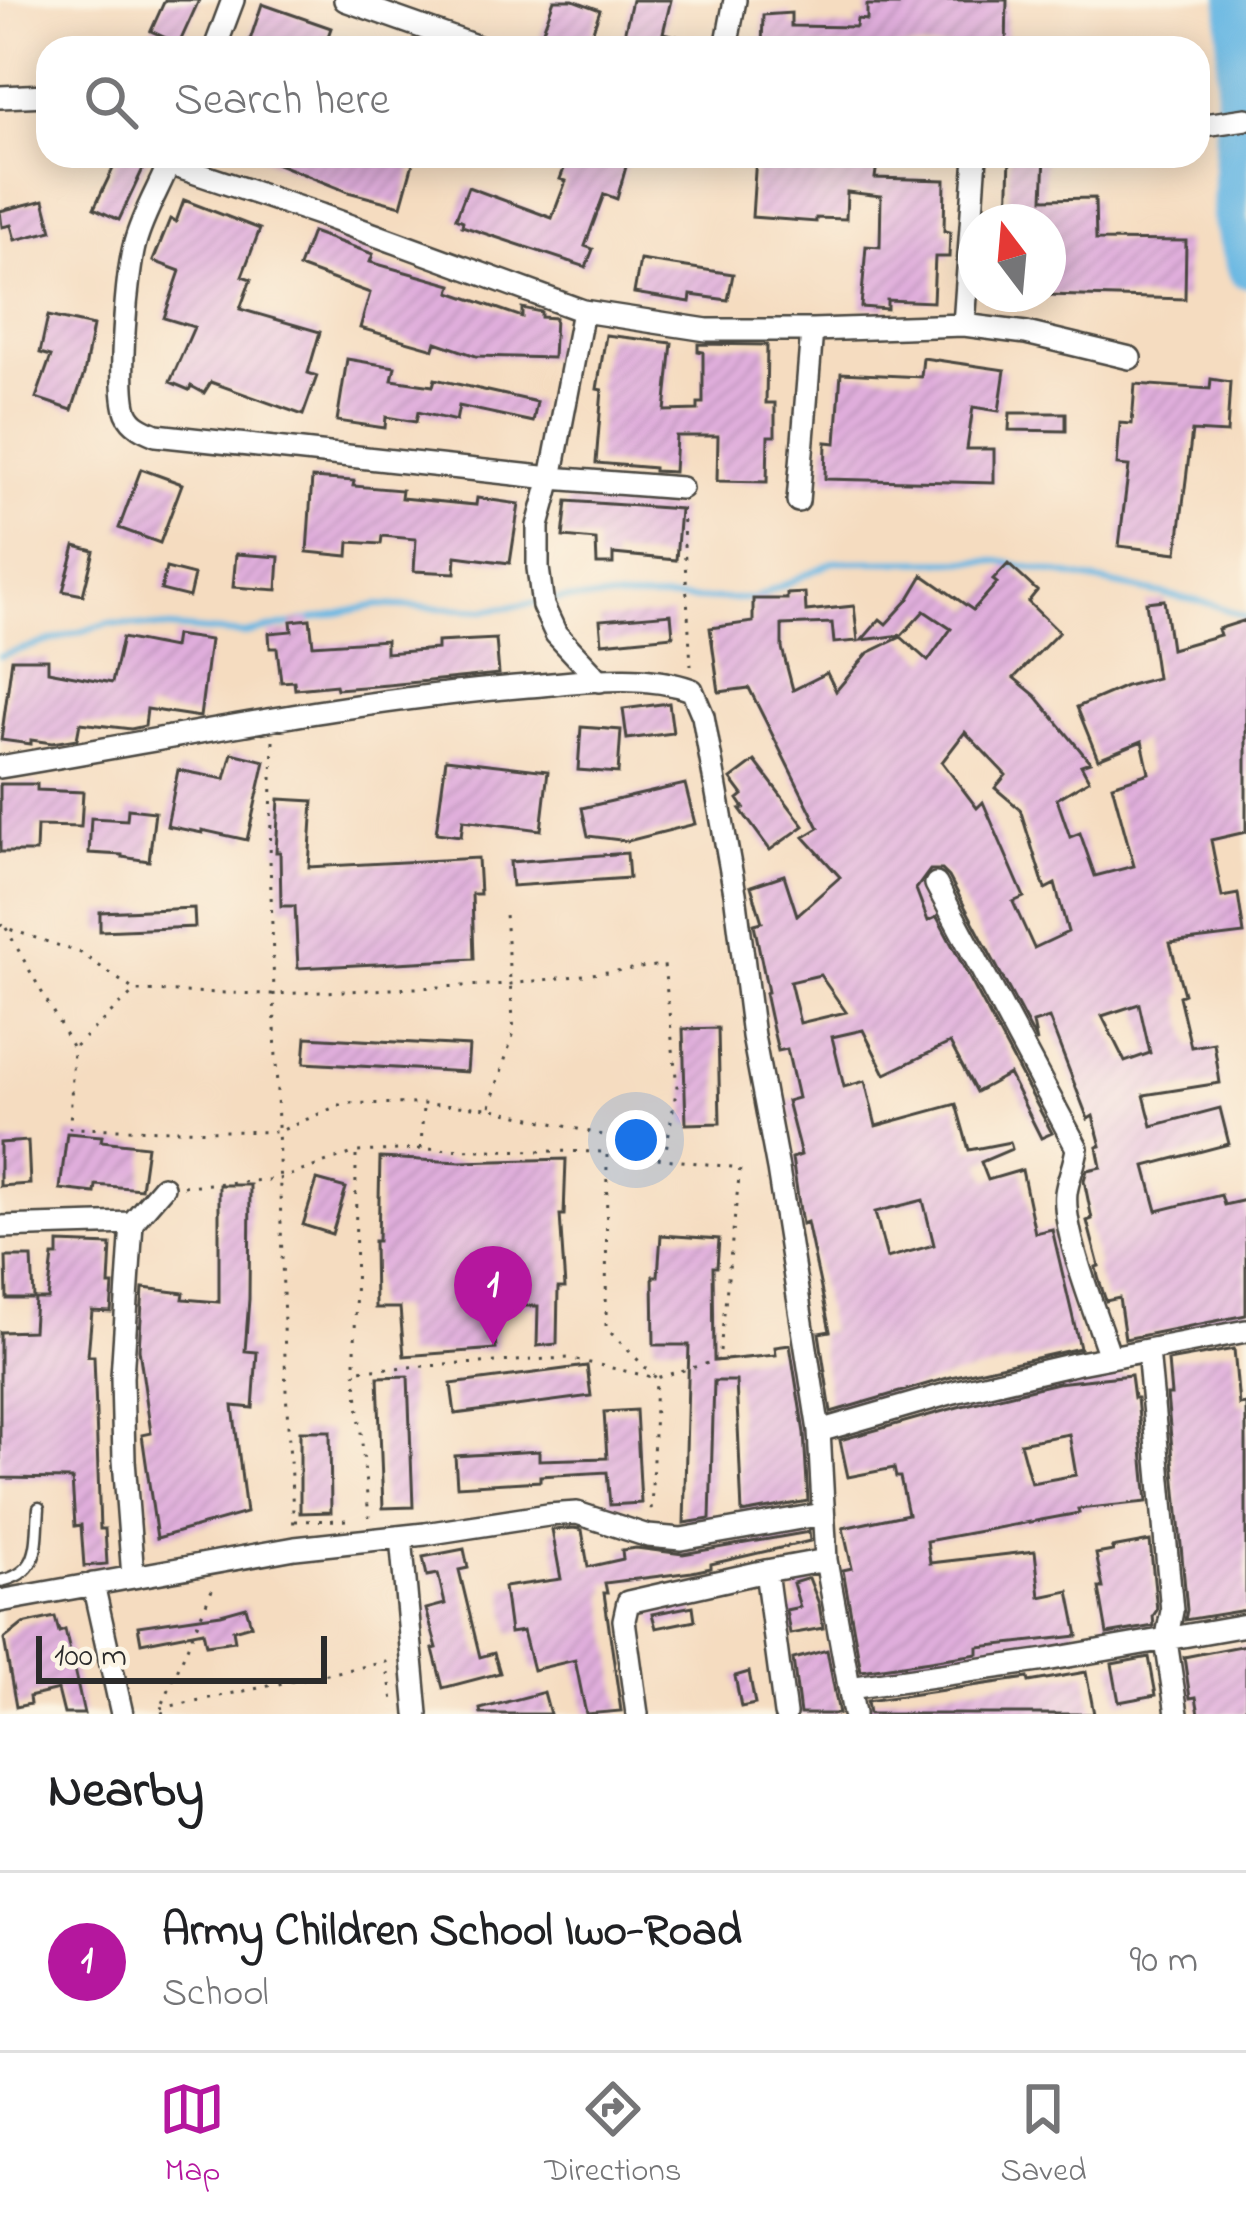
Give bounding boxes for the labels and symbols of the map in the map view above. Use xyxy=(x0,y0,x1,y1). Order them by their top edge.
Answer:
north arrow xyxy=(958,204,1066,312)
your location xyxy=(606,1110,666,1170)
pin: 1 xyxy=(454,1246,532,1345)
scale bar xyxy=(36,1630,327,1683)

